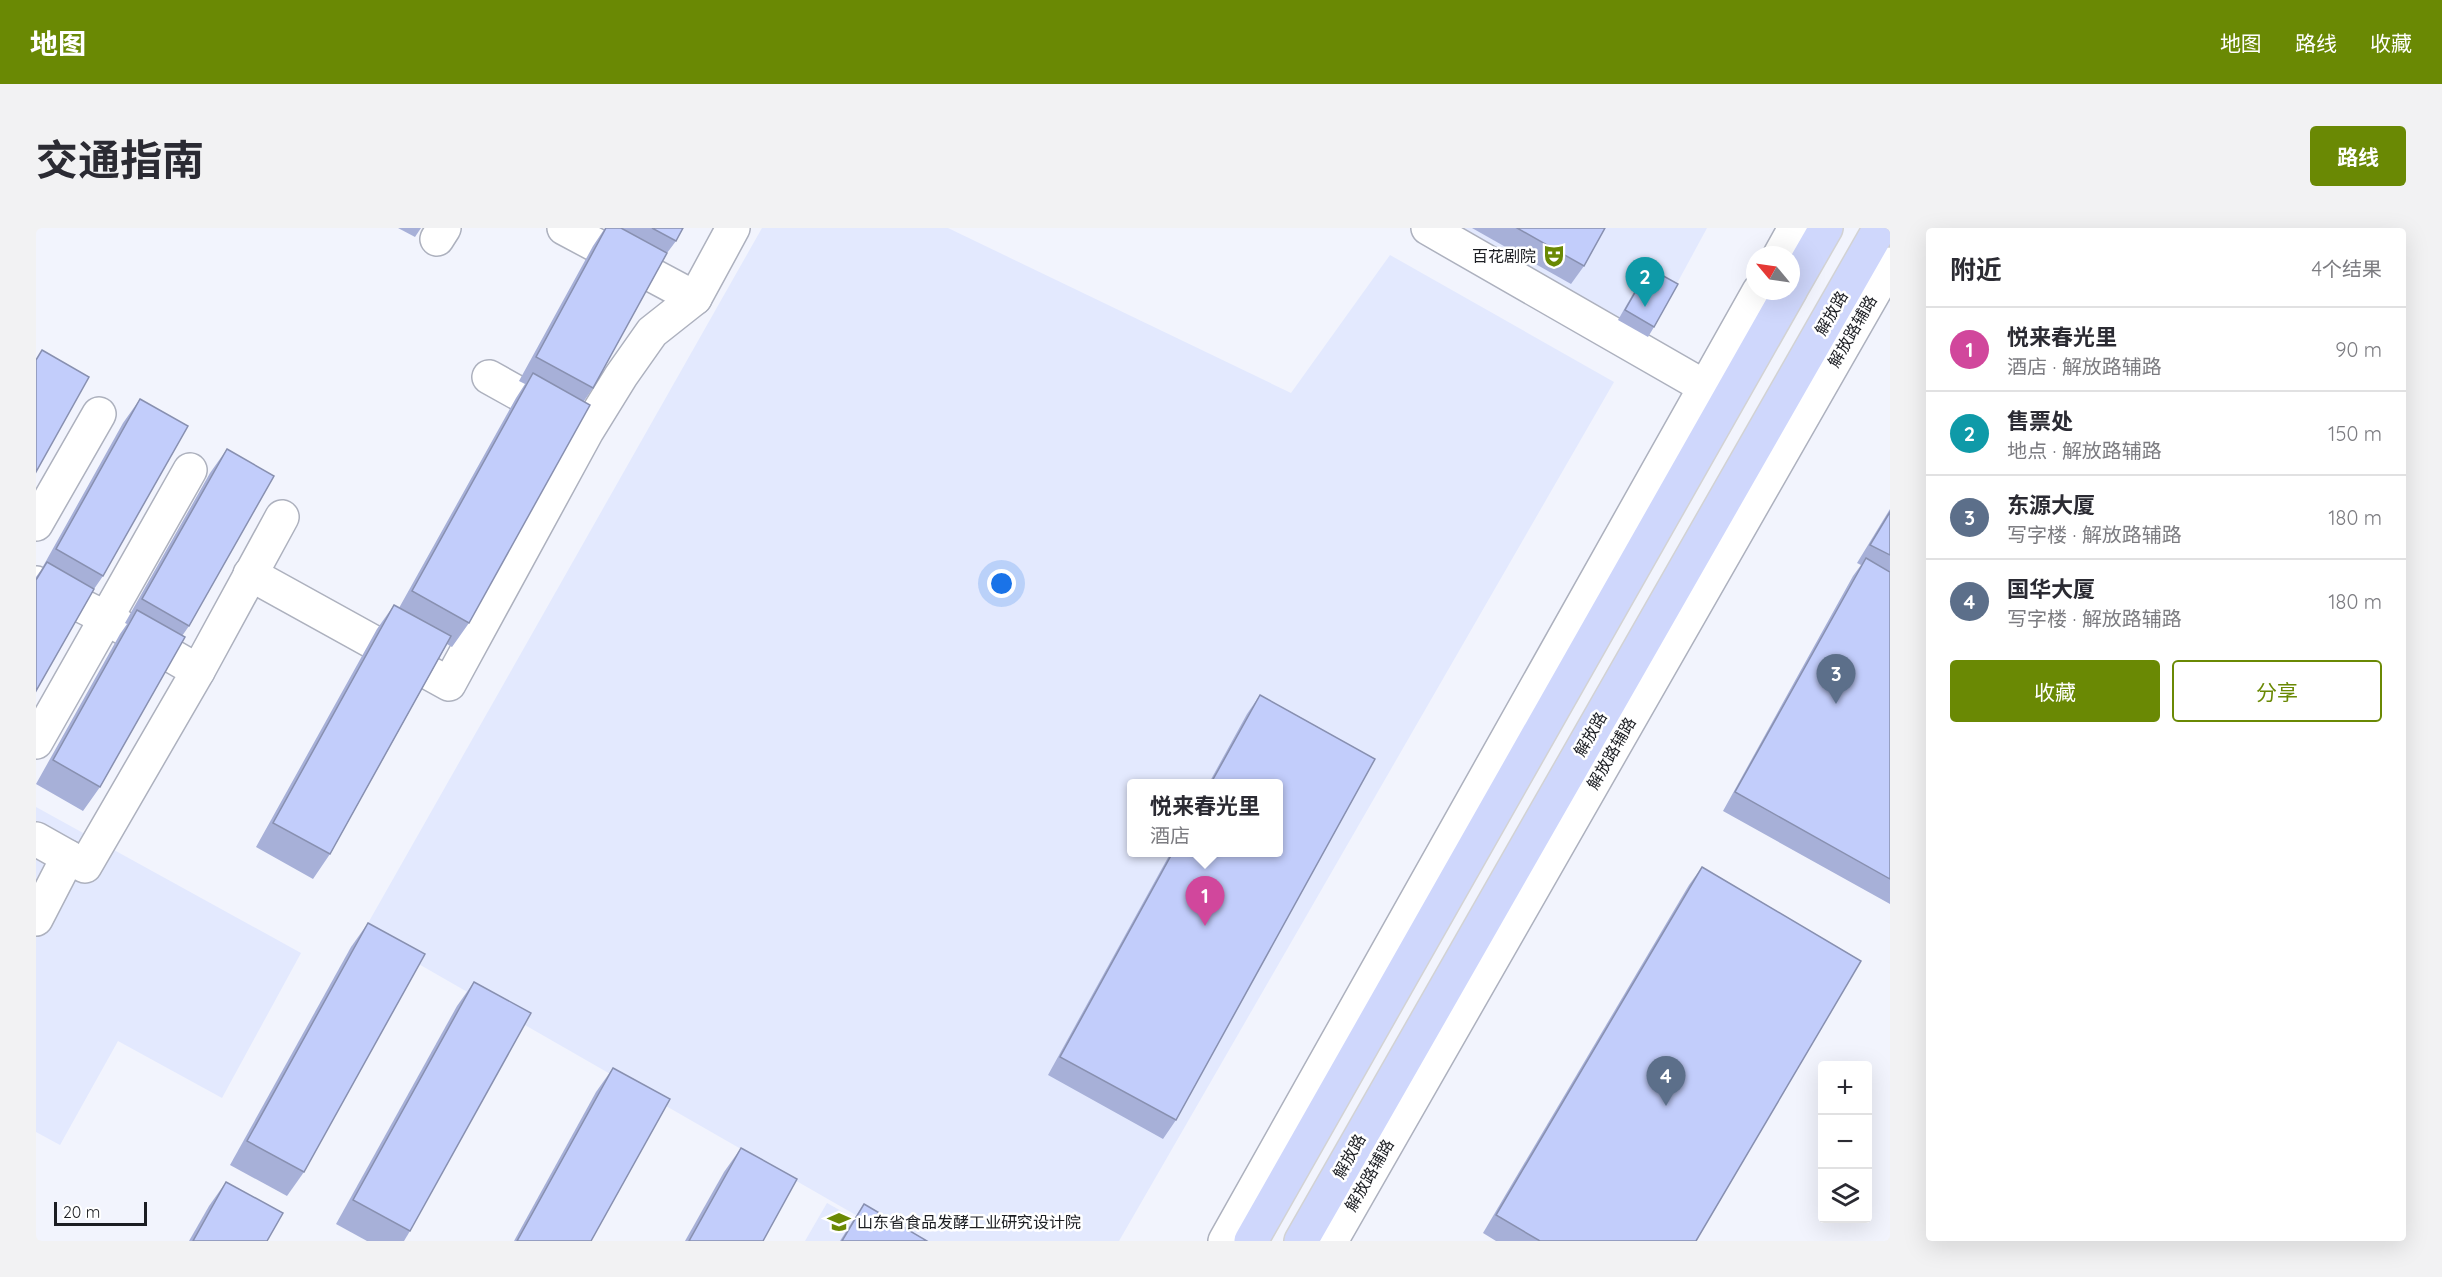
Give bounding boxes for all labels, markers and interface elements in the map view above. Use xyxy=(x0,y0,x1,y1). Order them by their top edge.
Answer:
text: 地图 xyxy=(30,26,86,61)
text: 地图 xyxy=(2220,30,2262,56)
text: 路线 xyxy=(2295,30,2337,56)
text: 收藏 xyxy=(2370,30,2412,56)
button: 路线 xyxy=(2310,126,2406,186)
text: 交通指南 xyxy=(36,133,204,186)
theatre icon: 百花剧院 xyxy=(1541,243,1567,269)
place label: 百花剧院 xyxy=(1472,246,1536,266)
north arrow xyxy=(1746,246,1800,300)
text: 附近 xyxy=(1950,253,2002,286)
text: 4个结果 xyxy=(2311,256,2382,281)
pin: 2 xyxy=(1626,257,1664,307)
street label: 解放路 xyxy=(1810,287,1852,339)
street label: 解放路辅路 xyxy=(1823,291,1881,371)
text: 悦来春光里 xyxy=(2007,323,2117,351)
text: 1 xyxy=(1966,337,1973,362)
text: 90 m xyxy=(2335,337,2382,362)
text: 酒店 · 解放路辅路 xyxy=(2007,354,2162,379)
text: 售票处 xyxy=(2007,407,2073,435)
text: 2 xyxy=(1964,421,1975,446)
text: 150 m xyxy=(2328,421,2382,446)
text: 地点 · 解放路辅路 xyxy=(2007,438,2162,463)
text: 东源大厦 xyxy=(2007,491,2095,519)
text: 3 xyxy=(1964,505,1975,530)
text: 180 m xyxy=(2328,505,2382,530)
text: 写字楼 · 解放路辅路 xyxy=(2007,522,2182,547)
your location xyxy=(987,569,1016,598)
text: 国华大厦 xyxy=(2007,575,2095,603)
text: 4 xyxy=(1964,589,1975,614)
text: 180 m xyxy=(2328,589,2382,614)
text: 写字楼 · 解放路辅路 xyxy=(2007,606,2182,631)
pin: 3 xyxy=(1816,654,1856,704)
button: 收藏 xyxy=(1950,660,2160,722)
button: 分享 xyxy=(2172,660,2382,722)
street label: 解放路 xyxy=(1569,708,1611,760)
street label: 解放路辅路 xyxy=(1582,713,1640,793)
popup xyxy=(1127,779,1283,857)
text: 悦来春光里 xyxy=(1150,792,1260,820)
text: 酒店 xyxy=(1150,823,1190,848)
pin: 1 xyxy=(1186,876,1224,926)
pin: 4 xyxy=(1646,1056,1686,1106)
map controls xyxy=(1818,1061,1872,1223)
button: + xyxy=(1818,1061,1872,1115)
button: − xyxy=(1818,1115,1872,1169)
street label: 解放路 xyxy=(1329,1130,1369,1182)
street label: 解放路辅路 xyxy=(1340,1135,1398,1215)
button: layers xyxy=(1818,1169,1872,1223)
scale bar xyxy=(54,1199,147,1226)
text: 20 m xyxy=(63,1202,100,1222)
school or university icon: 山东省食品发酵工业研究设计院 xyxy=(826,1209,852,1235)
place label: 山东省食品发酵工业研究设计院 xyxy=(857,1212,1081,1232)

